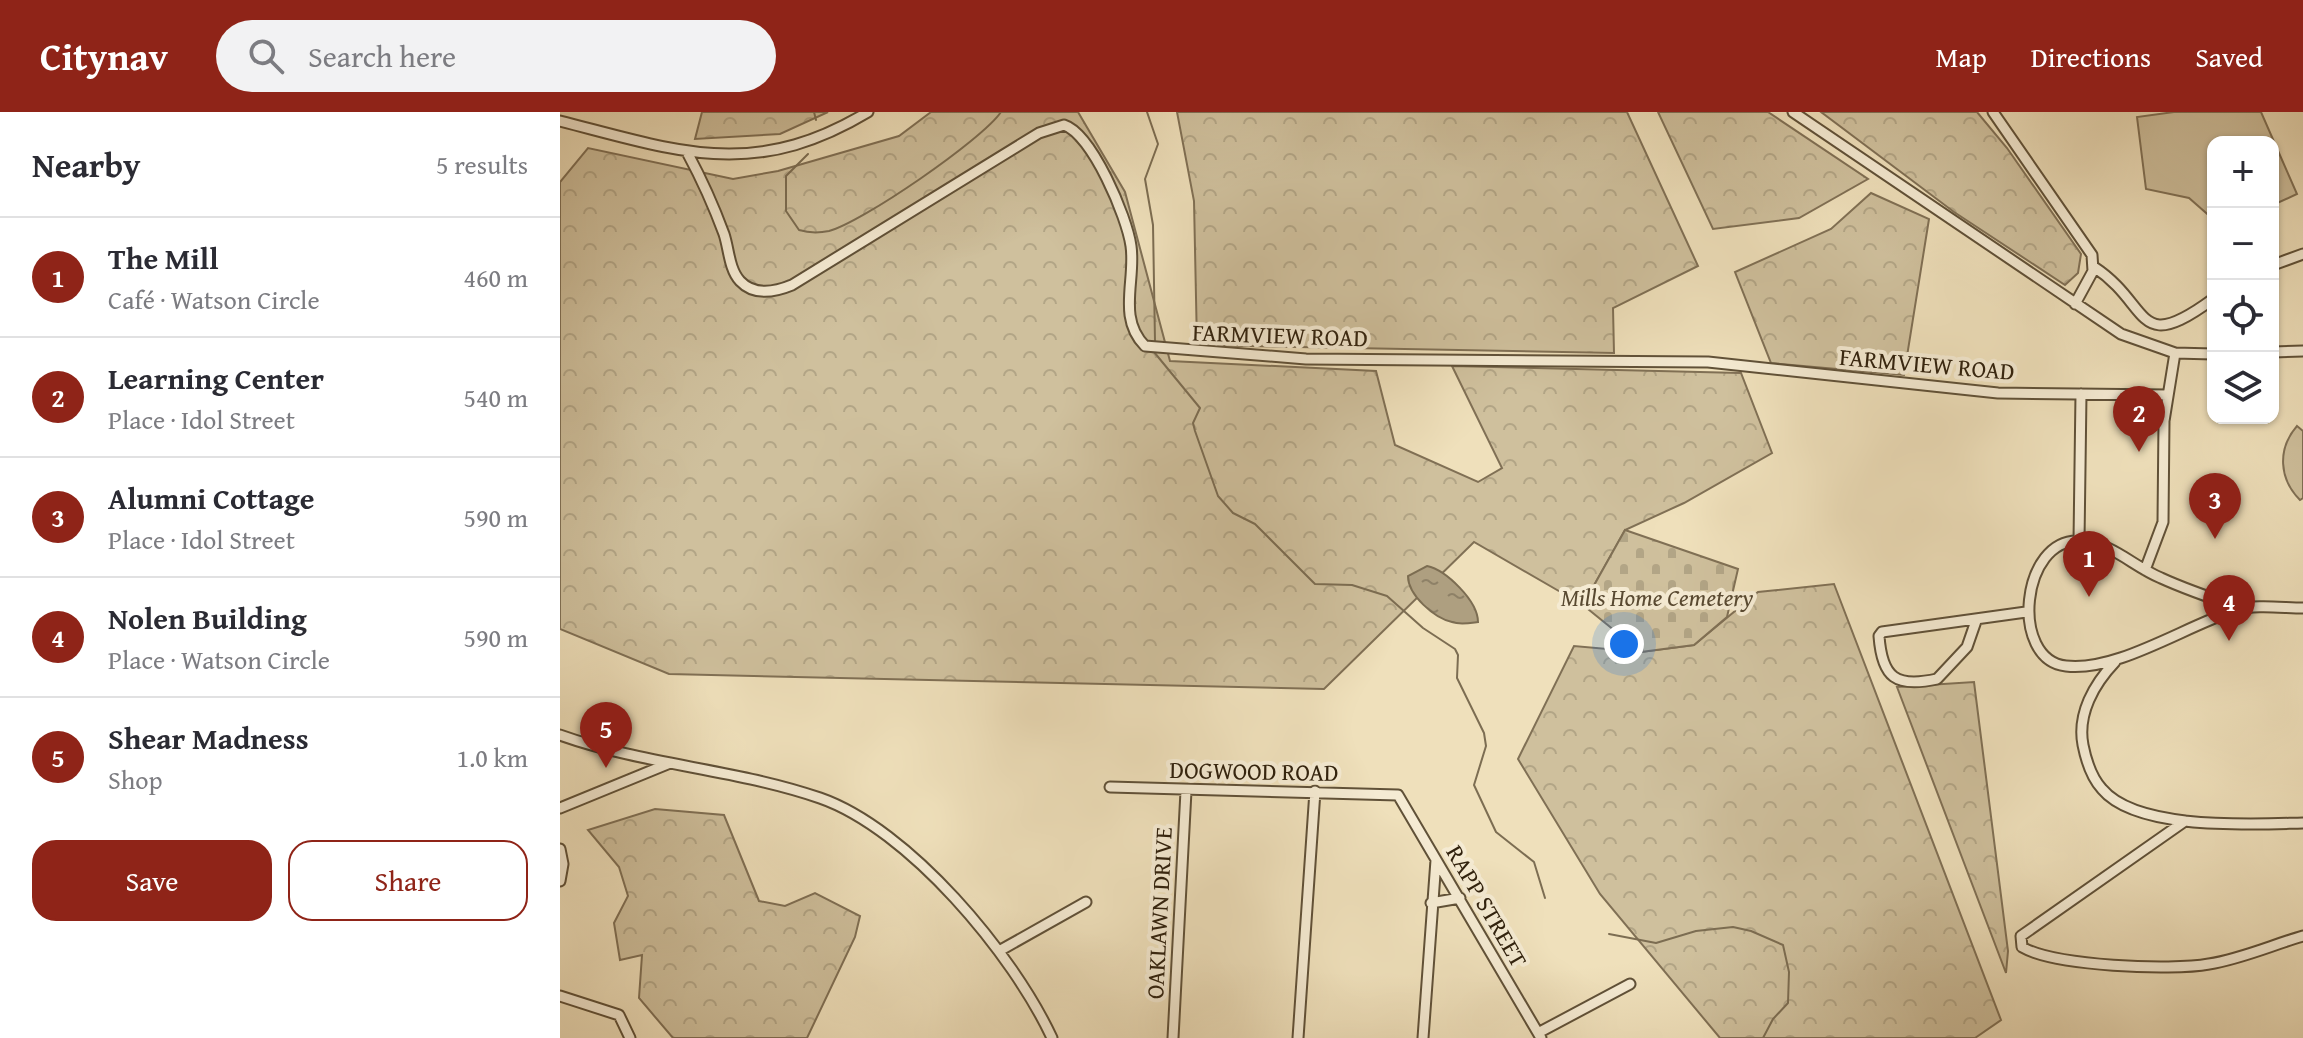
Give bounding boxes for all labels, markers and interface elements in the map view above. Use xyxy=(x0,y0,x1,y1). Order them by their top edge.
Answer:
search box xyxy=(216,20,776,92)
text: Citynav xyxy=(40,28,168,84)
icon: search xyxy=(244,34,288,78)
text: Search here xyxy=(308,34,456,78)
text: Map xyxy=(1935,36,1987,77)
text: Directions xyxy=(2031,36,2151,77)
text: Saved xyxy=(2195,36,2263,77)
map controls xyxy=(2207,136,2279,424)
button: + xyxy=(2207,136,2279,208)
text: Nearby xyxy=(32,140,141,189)
text: 5 results xyxy=(436,145,528,184)
button: − xyxy=(2207,208,2279,280)
text: The Mill xyxy=(108,236,218,280)
text: 1 xyxy=(51,258,65,297)
text: 460 m xyxy=(463,258,528,297)
text: Café · Watson Circle xyxy=(108,280,320,319)
button: locate xyxy=(2207,280,2279,352)
street label: FARMVIEW ROAD xyxy=(1192,314,1368,356)
street label: FARMVIEW ROAD xyxy=(1838,339,2016,389)
button: layers xyxy=(2207,352,2279,424)
text: Learning Center xyxy=(108,356,324,400)
text: 2 xyxy=(51,378,65,417)
text: 540 m xyxy=(463,378,528,417)
pin: 2 xyxy=(2113,386,2165,452)
text: Place · Idol Street xyxy=(108,400,295,439)
pin: 3 xyxy=(2189,473,2241,539)
text: Alumni Cottage xyxy=(108,476,315,520)
text: 3 xyxy=(51,498,65,537)
text: 590 m xyxy=(463,498,528,537)
text: Place · Idol Street xyxy=(108,520,295,559)
pin: 1 xyxy=(2063,531,2115,597)
pin: 4 xyxy=(2203,575,2255,641)
park label: Mills Home Cemetery xyxy=(1561,580,1753,615)
text: Nolen Building xyxy=(108,596,307,640)
text: 4 xyxy=(51,618,65,657)
text: 590 m xyxy=(463,618,528,657)
your location xyxy=(1604,624,1644,664)
text: Place · Watson Circle xyxy=(108,640,330,679)
pin: 5 xyxy=(580,702,632,768)
text: Shear Madness xyxy=(108,716,309,760)
text: 5 xyxy=(51,738,65,777)
text: 1.0 km xyxy=(456,738,528,777)
street label: DOGWOOD ROAD xyxy=(1169,752,1339,790)
text: Shop xyxy=(108,760,163,799)
street label: OAKLAWN DRIVE xyxy=(1137,826,1181,1000)
street label: RAPP STREET xyxy=(1438,838,1536,974)
button: Save xyxy=(32,840,272,921)
button: Share xyxy=(288,840,528,921)

